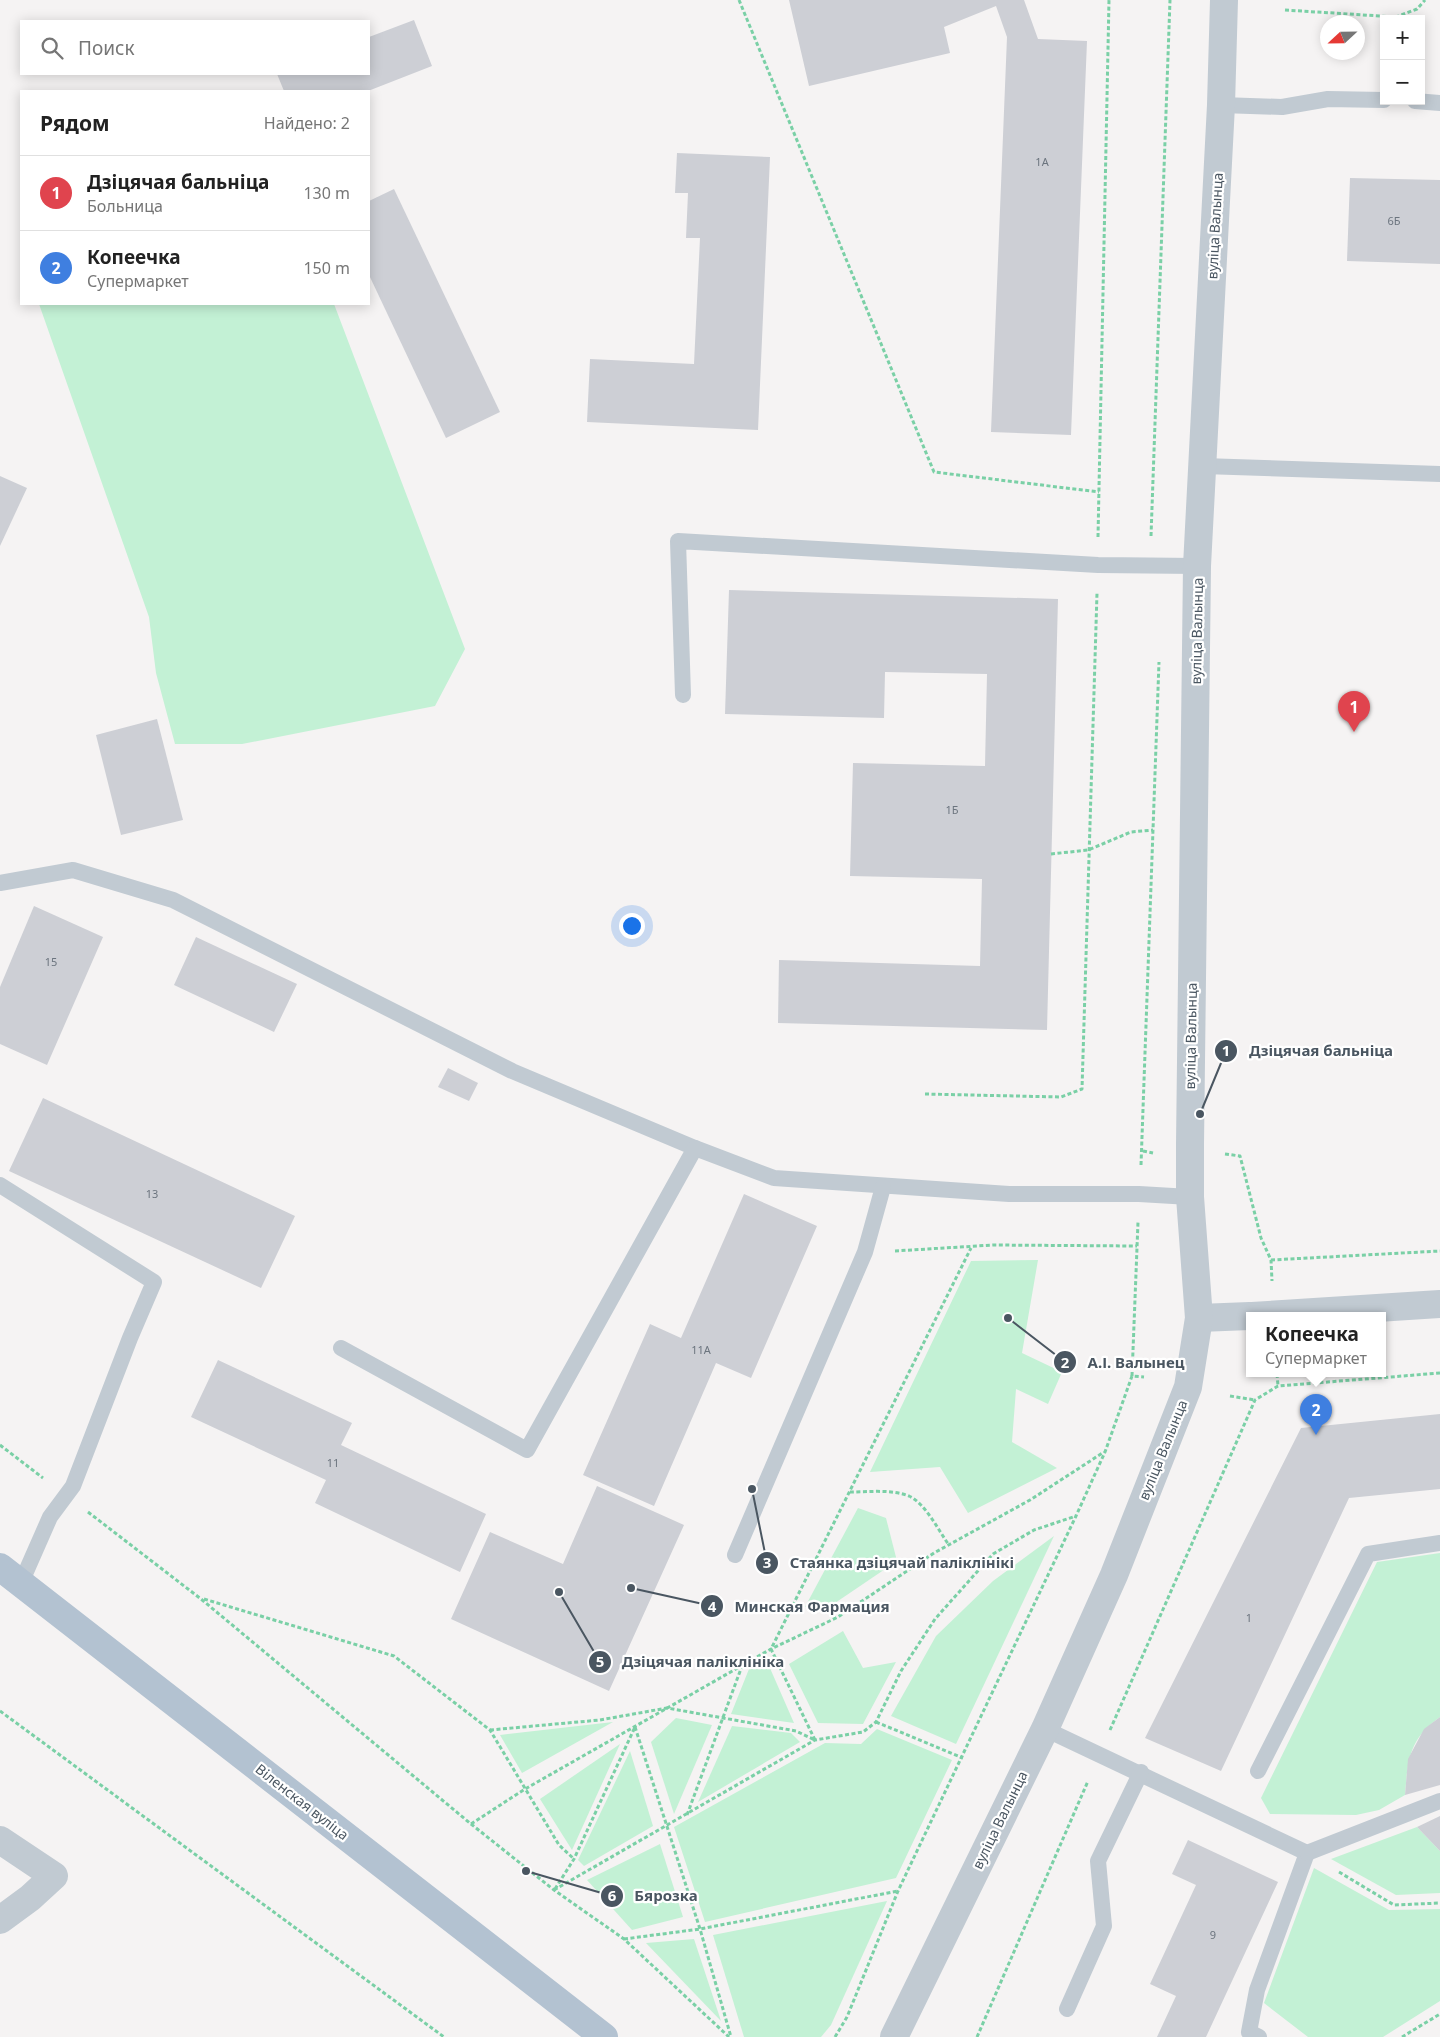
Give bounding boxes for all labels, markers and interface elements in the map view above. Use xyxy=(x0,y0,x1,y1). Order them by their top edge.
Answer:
north arrow xyxy=(1320,15,1365,60)
map controls xyxy=(1380,15,1425,105)
button: + xyxy=(1380,15,1425,60)
search box xyxy=(20,20,370,75)
icon: search xyxy=(38,34,66,62)
text: Поиск xyxy=(78,35,134,61)
button: − xyxy=(1380,60,1425,105)
text: Рядом xyxy=(40,109,110,137)
text: Найдено: 2 xyxy=(264,112,350,134)
house number: 1А xyxy=(1035,154,1050,169)
text: Дзіцячая бальніца xyxy=(87,169,269,195)
street label: вуліца Валынца xyxy=(1202,172,1227,280)
text: 1 xyxy=(51,182,61,204)
text: 130 m xyxy=(303,182,350,204)
text: Больница xyxy=(87,195,163,217)
house number: 6Б xyxy=(1387,213,1401,228)
text: Копеечка xyxy=(87,244,181,270)
text: 2 xyxy=(51,257,61,279)
text: 150 m xyxy=(303,257,350,279)
text: Супермаркет xyxy=(87,270,189,292)
street label: вуліца Валынца xyxy=(1186,577,1207,684)
pin: 1 xyxy=(1338,691,1370,732)
house number: 1Б xyxy=(945,802,959,817)
your location xyxy=(619,913,645,939)
house number: 15 xyxy=(45,954,57,969)
street label: вуліца Валынца xyxy=(1180,982,1201,1089)
callout: Дзіцячая бальніца xyxy=(1214,1036,1403,1066)
text: 1 xyxy=(1222,1040,1230,1060)
text: Дзіцячая бальніца xyxy=(1249,1040,1393,1060)
house number: 13 xyxy=(146,1186,158,1201)
popup xyxy=(1246,1312,1386,1377)
text: Копеечка xyxy=(1265,1321,1359,1347)
house number: 11А xyxy=(691,1342,712,1357)
callout: А.І. Валынец xyxy=(1053,1347,1195,1377)
text: Супермаркет xyxy=(1265,1347,1367,1369)
text: 2 xyxy=(1061,1352,1070,1372)
text: А.І. Валынец xyxy=(1088,1352,1185,1372)
pin: 2 xyxy=(1300,1394,1332,1435)
street label: вуліца Валынца xyxy=(1134,1397,1191,1503)
house number: 11 xyxy=(327,1455,339,1470)
callout: Стаянка дзіцячай паліклінікі xyxy=(755,1548,1024,1578)
text: 3 xyxy=(763,1552,771,1572)
text: Стаянка дзіцячай паліклінікі xyxy=(790,1552,1014,1572)
callout: Минская Фармация xyxy=(699,1591,899,1621)
text: 4 xyxy=(708,1596,717,1616)
text: Минская Фармация xyxy=(734,1596,890,1616)
house number: 1 xyxy=(1246,1610,1252,1625)
callout: Дзіцячая паліклініка xyxy=(587,1647,795,1677)
text: 5 xyxy=(596,1651,604,1671)
text: Дзіцячая паліклініка xyxy=(622,1651,784,1671)
street label: Віленская вуліца xyxy=(252,1759,353,1844)
street label: вуліца Валынца xyxy=(968,1768,1031,1872)
callout: Бярозка xyxy=(600,1881,708,1911)
text: 6 xyxy=(608,1885,617,1905)
text: Бярозка xyxy=(634,1885,698,1905)
house number: 9 xyxy=(1210,1927,1216,1942)

